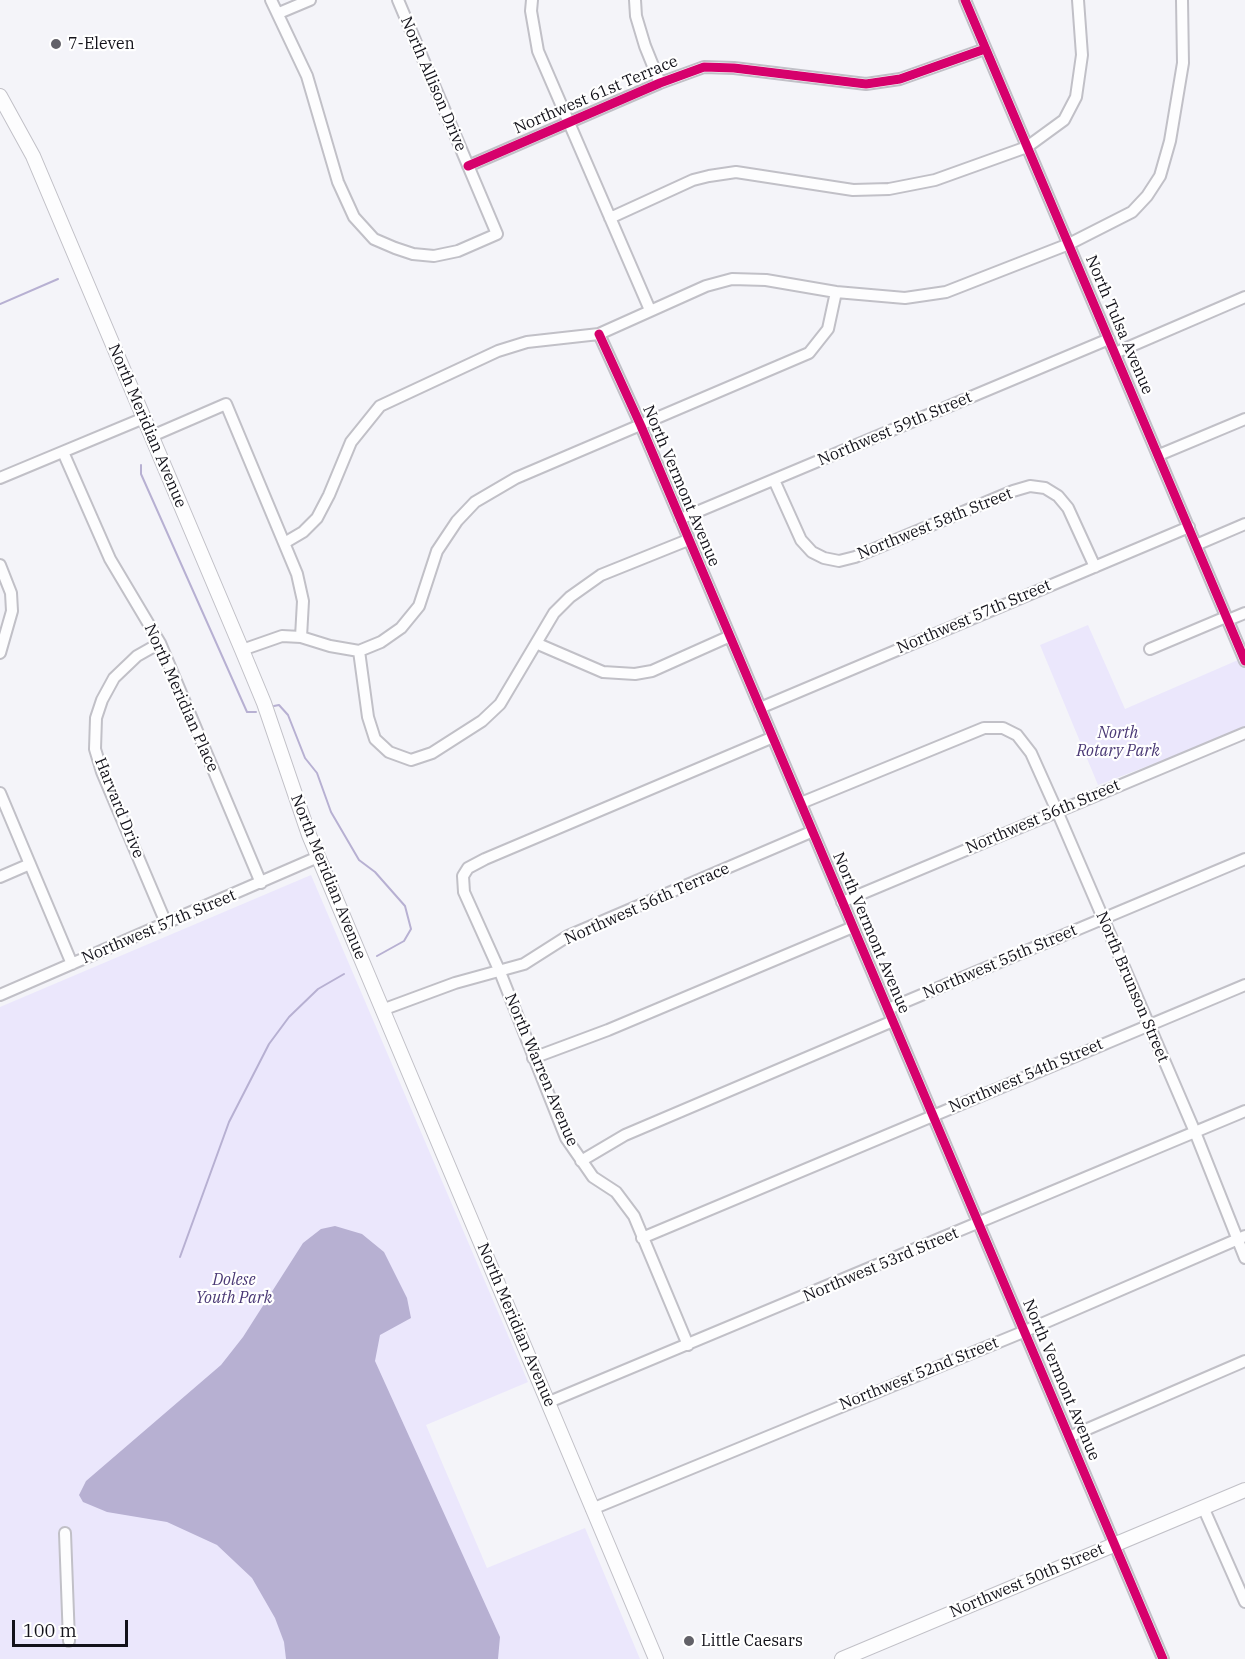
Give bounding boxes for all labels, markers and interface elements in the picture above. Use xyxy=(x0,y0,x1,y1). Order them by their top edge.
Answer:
street label: North Allison Drive xyxy=(396,14,470,154)
place label: 7-Eleven xyxy=(68,34,135,54)
marker: 7-Eleven xyxy=(49,37,63,51)
street label: Northwest 61st Terrace xyxy=(511,52,681,138)
street label: North Tulsa Avenue xyxy=(1081,253,1157,397)
street label: North Meridian Avenue xyxy=(104,341,190,511)
street label: Northwest 59th Street xyxy=(815,388,975,470)
street label: North Vermont Avenue xyxy=(638,402,724,570)
street label: Northwest 58th Street xyxy=(855,484,1015,564)
street label: Northwest 57th Street xyxy=(894,576,1054,658)
street label: North Meridian Place xyxy=(140,621,222,775)
park label: North Rotary Park xyxy=(1076,723,1160,761)
street label: Harvard Drive xyxy=(90,755,148,861)
street label: Northwest 56th Street xyxy=(963,776,1123,858)
street label: North Meridian Avenue xyxy=(286,792,370,962)
street label: North Vermont Avenue xyxy=(828,849,914,1017)
street label: Northwest 56th Terrace xyxy=(562,859,732,949)
street label: Northwest 57th Street xyxy=(79,886,239,968)
street label: North Brunson Street xyxy=(1092,909,1172,1065)
street label: Northwest 55th Street xyxy=(920,921,1080,1003)
street label: North Warren Avenue xyxy=(500,991,582,1149)
street label: Northwest 54th Street xyxy=(946,1035,1106,1117)
street label: Northwest 53rd Street xyxy=(801,1224,961,1306)
street label: North Meridian Avenue xyxy=(473,1240,559,1410)
park label: Dolese Youth Park xyxy=(196,1270,272,1308)
street label: North Vermont Avenue xyxy=(1018,1296,1104,1464)
street label: Northwest 52nd Street xyxy=(837,1333,1001,1415)
street label: Northwest 50th Street xyxy=(947,1540,1107,1622)
scale bar xyxy=(15,1608,130,1646)
text: 100 m xyxy=(23,1619,77,1642)
place label: Little Caesars xyxy=(701,1631,803,1651)
marker: Little Caesars xyxy=(682,1634,696,1648)

